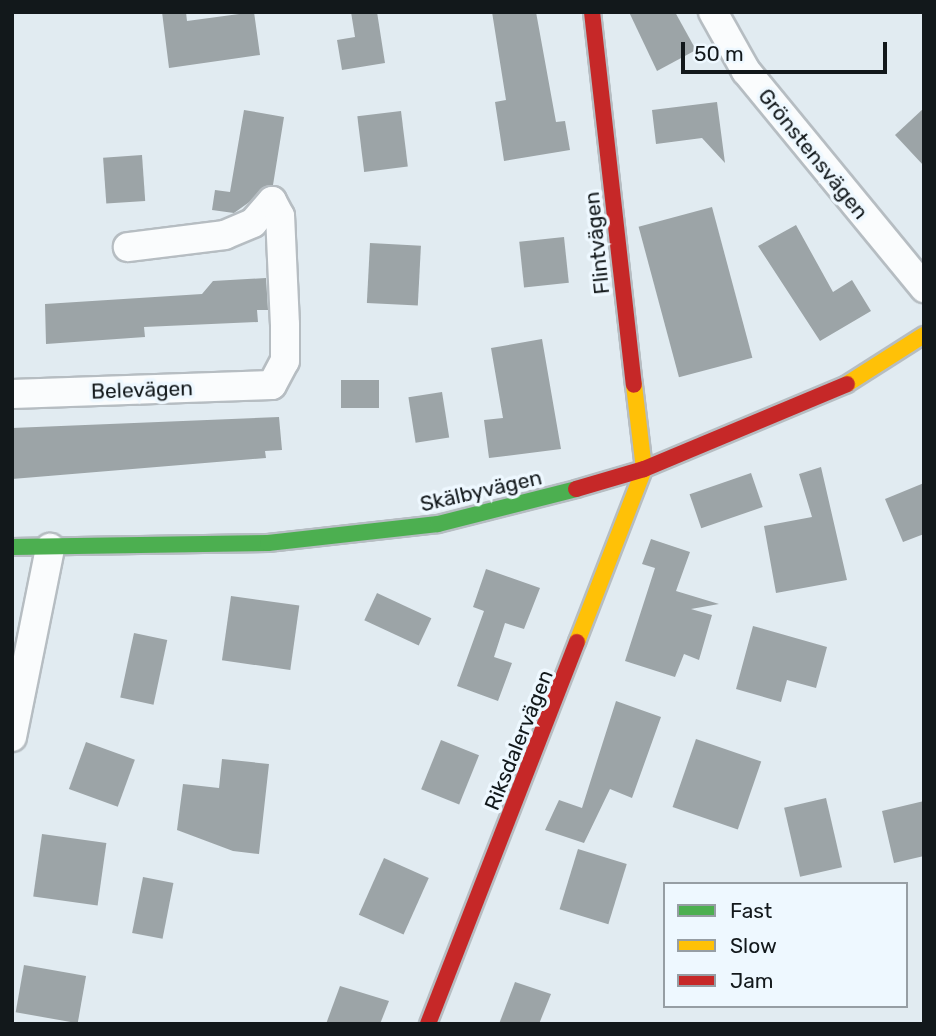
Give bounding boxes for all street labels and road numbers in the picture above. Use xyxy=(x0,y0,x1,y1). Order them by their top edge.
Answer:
street label: Grönstensvägen xyxy=(753,84,873,224)
street label: Flintvägen xyxy=(579,190,615,296)
street label: Belevägen xyxy=(91,376,193,404)
street label: Skälbyvägen xyxy=(418,465,544,517)
street label: Riksdalervägen xyxy=(479,666,559,814)

